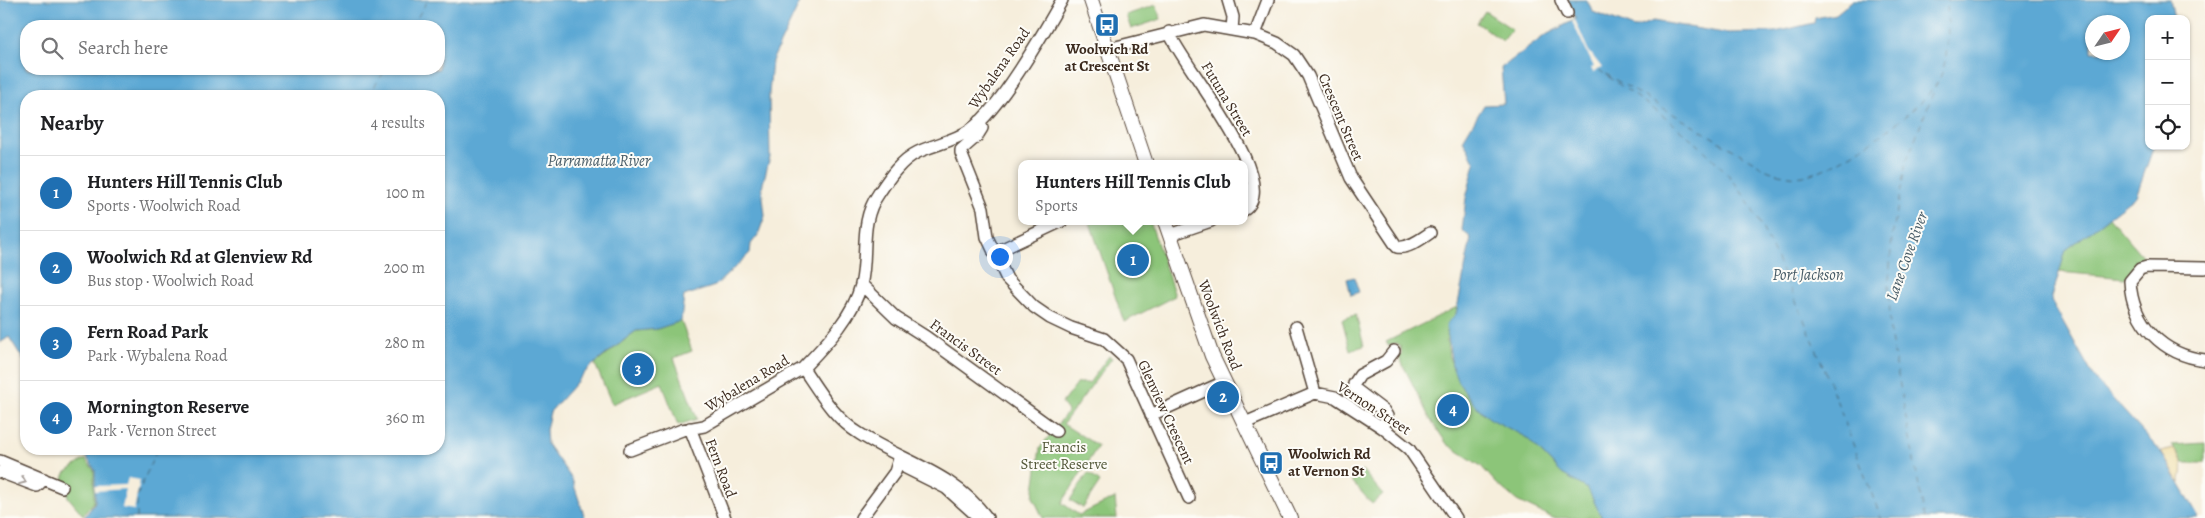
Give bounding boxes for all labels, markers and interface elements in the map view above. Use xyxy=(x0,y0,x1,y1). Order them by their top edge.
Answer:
bus stop icon: Woolwich Rd at Crescent St xyxy=(1094,12,1120,38)
north arrow xyxy=(2085,15,2130,60)
map controls xyxy=(2145,15,2190,150)
button: + xyxy=(2145,15,2190,60)
search box xyxy=(20,20,445,75)
street label: Wybalena Road xyxy=(963,23,1035,113)
icon: search xyxy=(38,34,66,62)
text: Search here xyxy=(78,35,168,61)
place label: Woolwich Rd at Crescent St xyxy=(1064,39,1150,76)
street label: Futuna Street xyxy=(1197,58,1257,140)
button: − xyxy=(2145,60,2190,105)
street label: Crescent Street xyxy=(1314,70,1368,164)
button: locate xyxy=(2145,105,2190,150)
text: Nearby xyxy=(40,109,103,137)
text: 4 results xyxy=(371,112,425,134)
water label: Parramatta River xyxy=(548,150,651,172)
popup xyxy=(1018,160,1248,225)
text: Hunters Hill Tennis Club xyxy=(87,169,283,195)
text: Hunters Hill Tennis Club xyxy=(1035,169,1231,195)
text: 1 xyxy=(53,182,59,204)
text: 100 m xyxy=(386,182,425,204)
text: Sports · Woolwich Road xyxy=(87,195,240,217)
text: Sports xyxy=(1035,195,1078,217)
water label: Lane Cove River xyxy=(1881,208,1933,304)
pin: 1 xyxy=(1117,241,1149,279)
text: Woolwich Rd at Glenview Rd xyxy=(87,244,312,270)
your location xyxy=(987,244,1013,270)
text: 2 xyxy=(52,257,60,279)
text: 200 m xyxy=(384,257,425,279)
water label: Port Jackson xyxy=(1772,264,1844,286)
text: Bus stop · Woolwich Road xyxy=(87,270,254,292)
street label: Woolwich Road xyxy=(1193,276,1247,374)
street label: Francis Street xyxy=(926,314,1006,380)
text: Fern Road Park xyxy=(87,319,208,345)
text: 3 xyxy=(53,332,59,354)
text: 280 m xyxy=(385,332,425,354)
text: Park · Wybalena Road xyxy=(87,345,228,367)
pin: 3 xyxy=(622,350,654,388)
street label: Wybalena Road xyxy=(700,350,794,416)
street label: Glenview Crescent xyxy=(1133,357,1199,467)
street label: Vernon Street xyxy=(1332,376,1415,439)
pin: 2 xyxy=(1207,378,1239,416)
pin: 4 xyxy=(1437,391,1469,429)
text: Mornington Reserve xyxy=(87,394,249,420)
text: 4 xyxy=(52,407,60,429)
text: 360 m xyxy=(386,407,425,429)
text: Park · Vernon Street xyxy=(87,420,216,442)
street label: Fern Road xyxy=(701,436,742,501)
park label: Francis Street Reserve xyxy=(1020,437,1108,474)
place label: Woolwich Rd at Vernon St xyxy=(1287,444,1372,481)
bus stop icon: Woolwich Rd at Vernon St xyxy=(1258,450,1284,476)
one-way arrow xyxy=(18,475,27,485)

